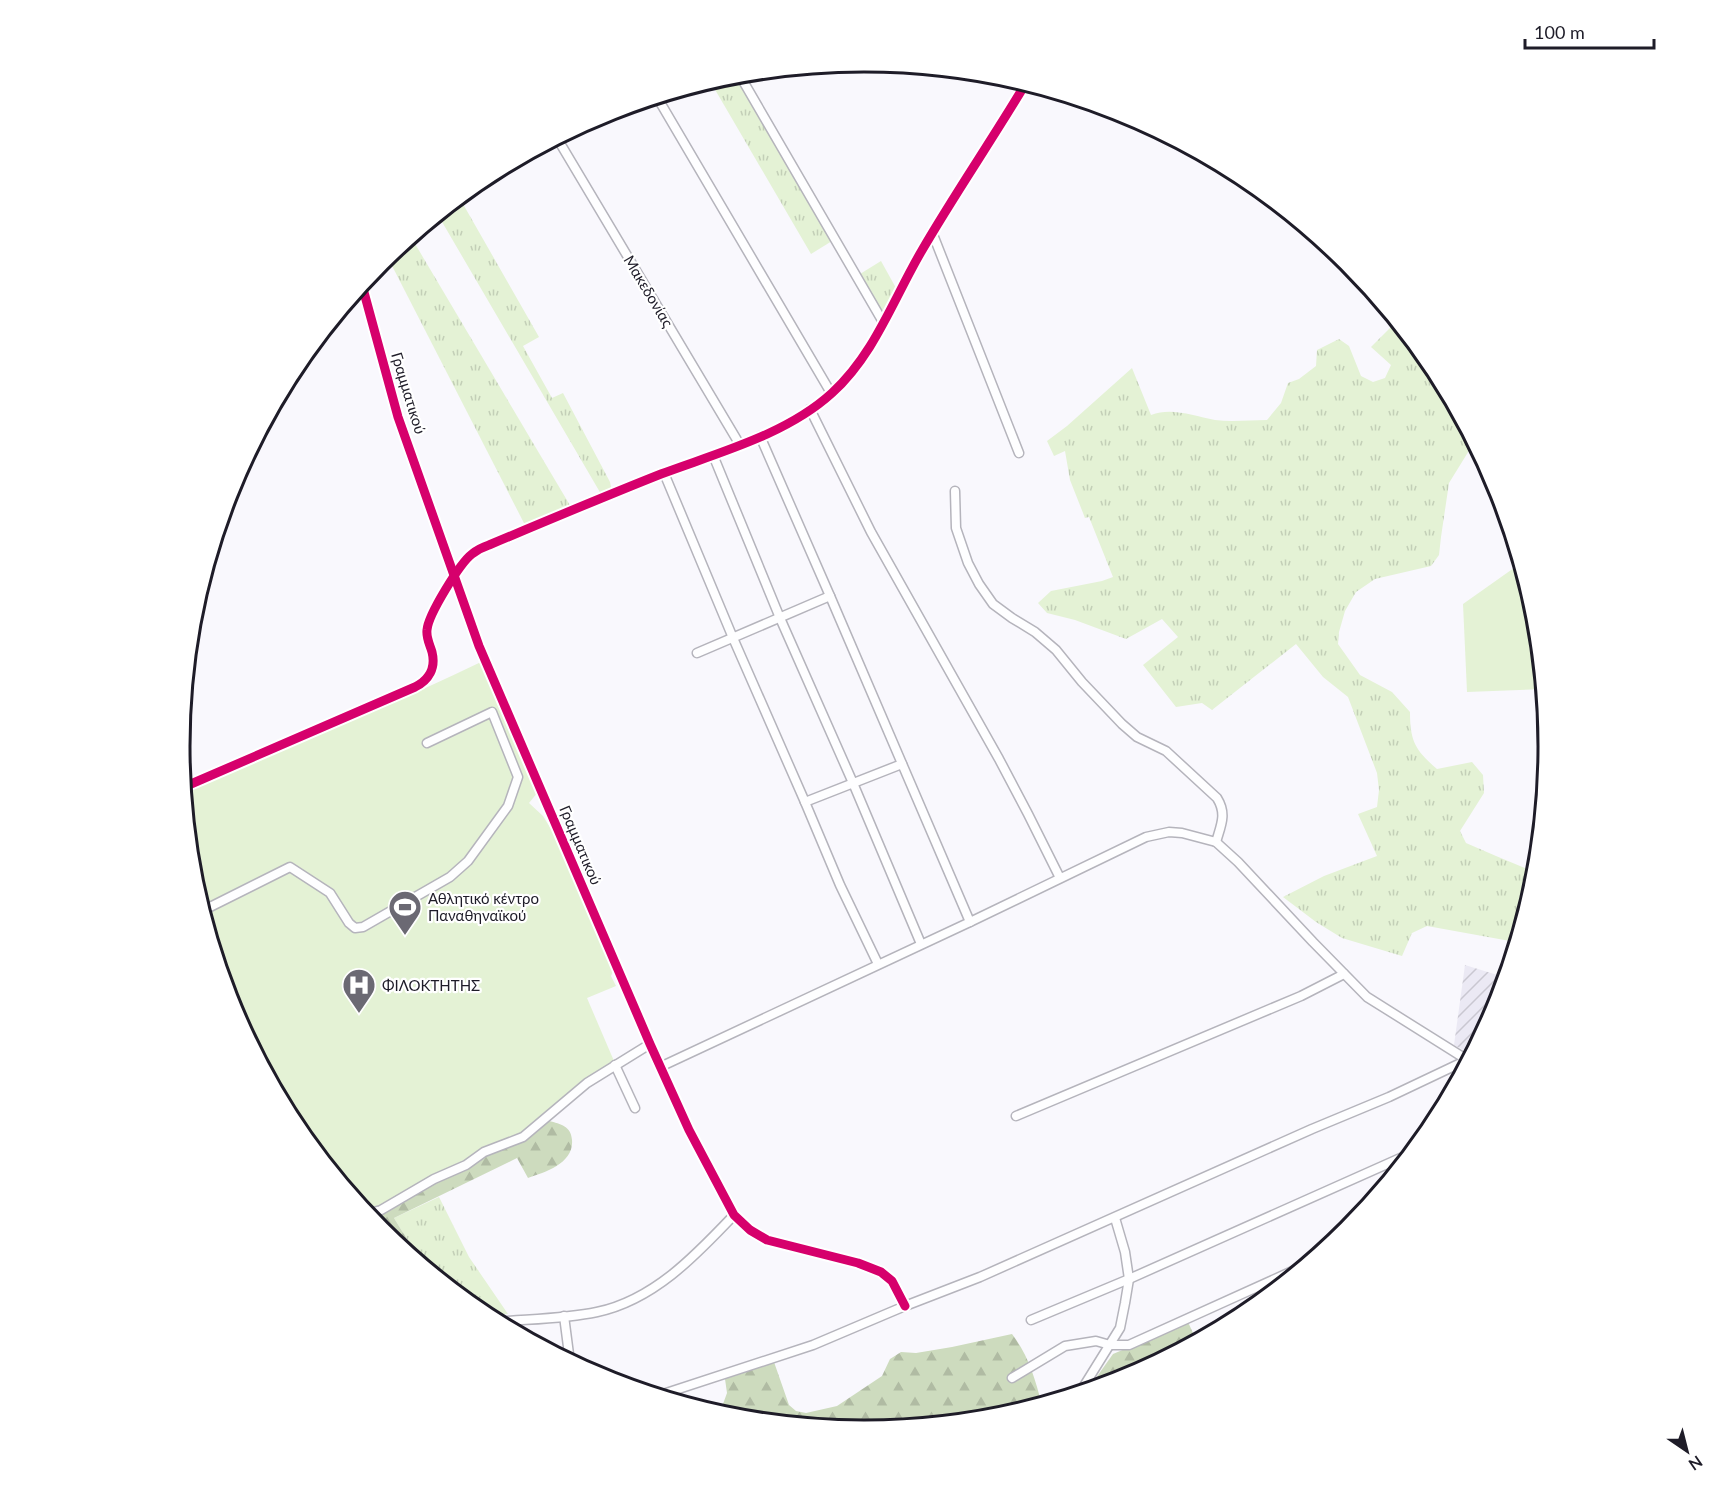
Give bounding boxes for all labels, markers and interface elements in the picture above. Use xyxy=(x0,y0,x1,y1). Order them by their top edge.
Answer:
scale bar xyxy=(1525,12,1654,50)
text: 100 m xyxy=(1534,21,1585,43)
street label: Μακεδονίας xyxy=(620,252,678,330)
street label: Γραμματικού xyxy=(388,350,430,436)
street label: Γραμματικού xyxy=(556,803,606,887)
sports icon: Αθλητικό κέντρο Παναθηναϊκού xyxy=(387,889,423,936)
place label: Αθλητικό κέντρο Παναθηναϊκού xyxy=(428,889,539,924)
hospital icon: ΦΙΛΟΚΤΗΤΗΣ xyxy=(341,967,377,1014)
place label: ΦΙΛΟΚΤΗΤΗΣ xyxy=(382,976,480,994)
north arrow xyxy=(1657,1421,1717,1481)
text: N xyxy=(1685,1452,1706,1475)

